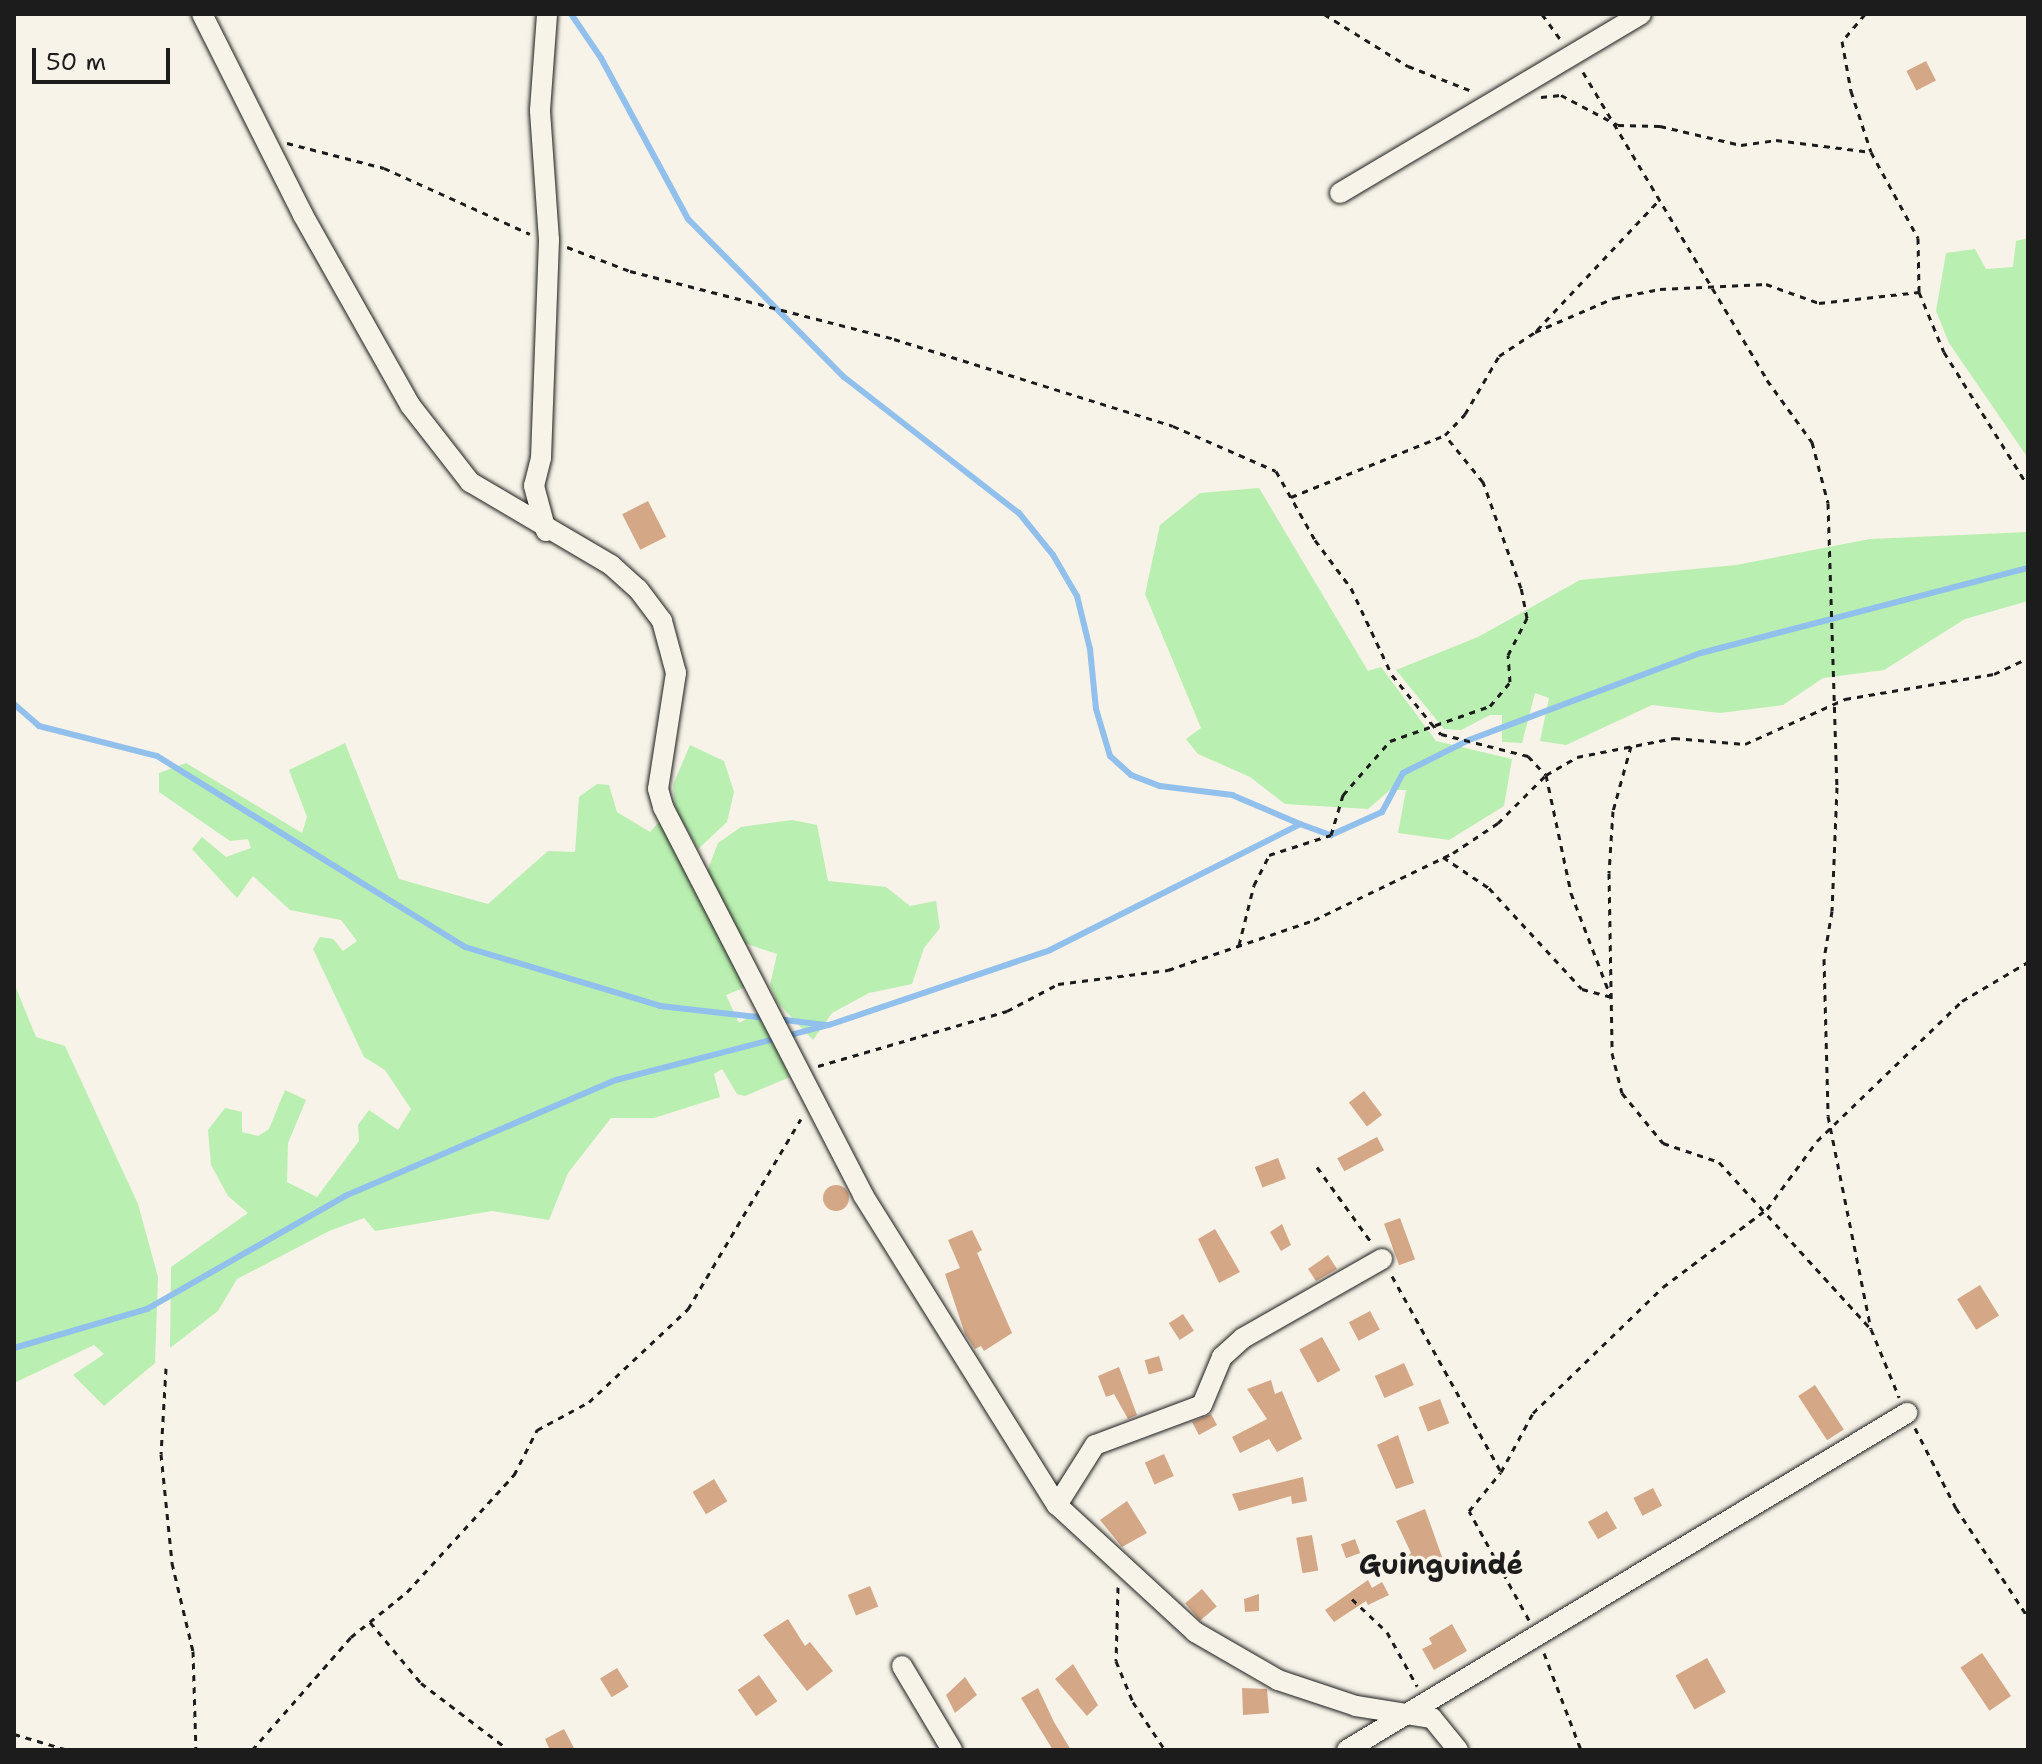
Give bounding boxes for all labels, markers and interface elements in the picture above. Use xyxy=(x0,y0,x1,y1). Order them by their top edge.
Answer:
scale bar xyxy=(36,32,174,82)
text: 50 m xyxy=(46,46,106,78)
district label: Guinguindé xyxy=(1359,1547,1523,1581)

